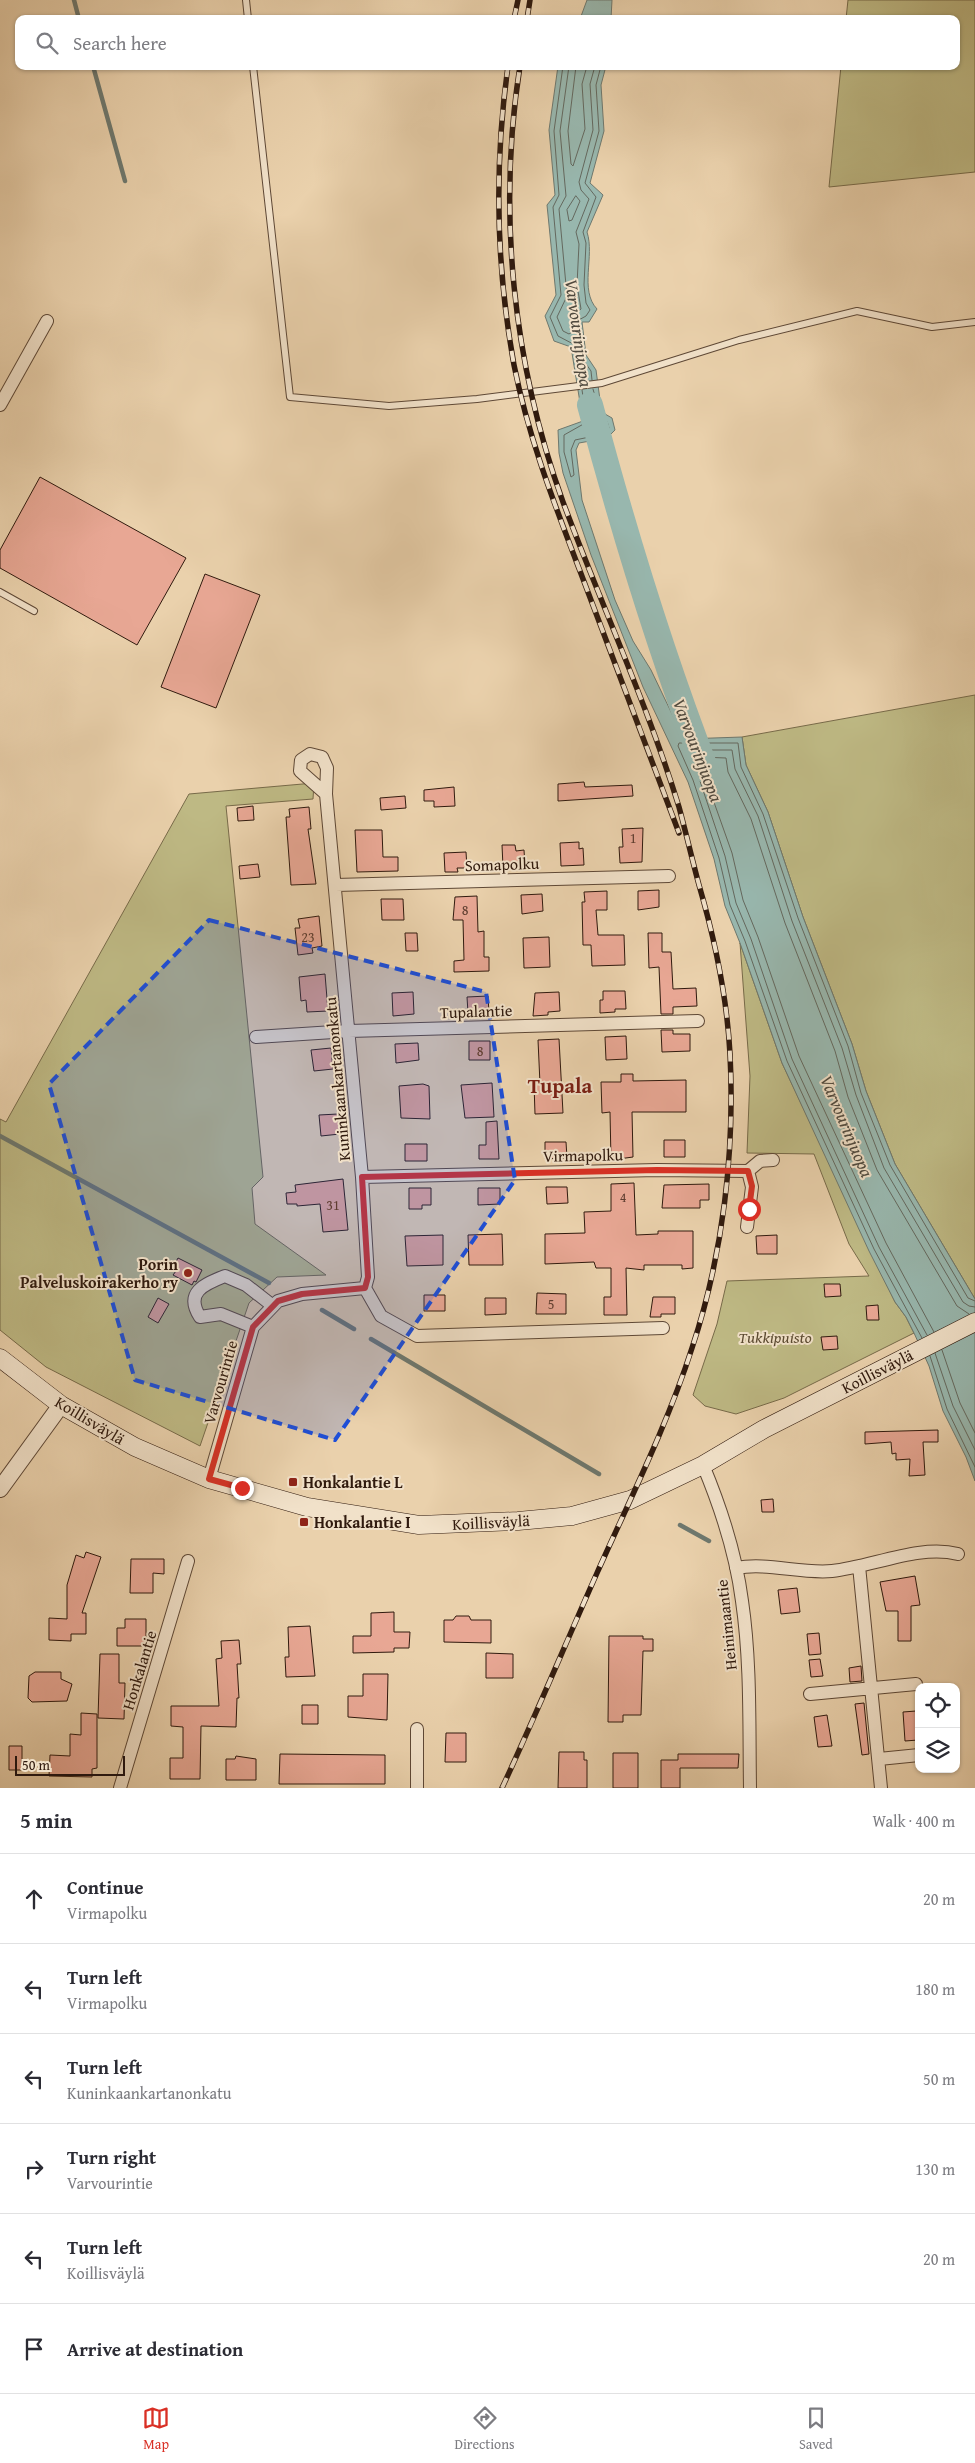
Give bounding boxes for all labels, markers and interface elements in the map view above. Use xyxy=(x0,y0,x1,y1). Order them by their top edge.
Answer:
search box xyxy=(15,15,960,70)
icon: search xyxy=(33,29,61,57)
text: Search here xyxy=(73,29,167,57)
water label: Varvourinjuopa xyxy=(558,277,600,389)
water label: Varvourinjuopa xyxy=(666,694,730,806)
house number: 1 xyxy=(630,828,636,848)
street label: Somapolku xyxy=(464,851,540,877)
house number: 8 xyxy=(462,900,469,920)
house number: 23 xyxy=(301,927,315,947)
street label: Kuninkaankartanonkatu xyxy=(318,996,356,1162)
street label: Tupalantie xyxy=(439,998,513,1024)
house number: 8 xyxy=(477,1041,484,1061)
district label: Tupala xyxy=(528,1070,592,1101)
water label: Varvourinjuopa xyxy=(813,1071,881,1182)
street label: Virmapolku xyxy=(543,1142,624,1168)
house number: 4 xyxy=(620,1187,627,1207)
house number: 31 xyxy=(326,1195,340,1215)
route start xyxy=(738,1198,761,1221)
place label: Porin Palveluskoirakerho ry xyxy=(20,1252,179,1294)
marker: Porin Palveluskoirakerho ry xyxy=(182,1267,194,1279)
house number: 5 xyxy=(548,1294,554,1314)
park label: Tukkipuisto xyxy=(738,1325,812,1349)
street label: Varvourintie xyxy=(197,1337,243,1427)
street label: Koillisväylä xyxy=(837,1343,917,1399)
street label: Koillisväylä xyxy=(51,1390,130,1450)
place label: Honkalantie L xyxy=(303,1470,403,1494)
marker: Honkalantie L xyxy=(287,1476,299,1488)
route end xyxy=(231,1477,254,1500)
street label: Koillisväylä xyxy=(452,1508,531,1536)
place label: Honkalantie I xyxy=(314,1510,411,1534)
marker: Honkalantie I xyxy=(298,1516,310,1528)
street label: Heinimaantie xyxy=(709,1579,743,1671)
street label: Honkalantie xyxy=(116,1627,162,1713)
map controls xyxy=(915,1683,960,1773)
button: locate xyxy=(915,1683,960,1728)
button: layers xyxy=(915,1728,960,1773)
scale bar xyxy=(15,1753,125,1776)
text: 50 m xyxy=(22,1755,50,1775)
text: 5 min xyxy=(20,1805,72,1836)
text: Walk · 400 m xyxy=(872,1809,955,1833)
text: Continue xyxy=(67,1873,144,1901)
icon: ahead xyxy=(20,1885,48,1913)
text: 20 m xyxy=(923,1887,955,1911)
text: Virmapolku xyxy=(67,1901,147,1925)
text: Turn left xyxy=(67,1963,142,1991)
icon: left xyxy=(20,1975,48,2003)
text: 180 m xyxy=(915,1977,955,2001)
text: Virmapolku xyxy=(67,1991,147,2015)
text: Turn left xyxy=(67,2053,142,2081)
icon: left xyxy=(20,2065,48,2093)
text: 50 m xyxy=(923,2067,955,2091)
text: Kuninkaankartanonkatu xyxy=(67,2081,231,2105)
text: Turn right xyxy=(67,2143,156,2171)
icon: right xyxy=(20,2155,48,2183)
text: 130 m xyxy=(915,2157,955,2181)
text: Varvourintie xyxy=(67,2171,153,2195)
text: Turn left xyxy=(67,2233,142,2261)
icon: left xyxy=(20,2245,48,2273)
text: 20 m xyxy=(923,2247,955,2271)
text: Koillisväylä xyxy=(67,2261,145,2285)
icon: arrive xyxy=(20,2335,48,2363)
text: Arrive at destination xyxy=(67,2335,243,2363)
tab: Map xyxy=(142,2404,170,2454)
tab: Directions xyxy=(454,2404,515,2454)
tab: Saved xyxy=(799,2404,833,2454)

